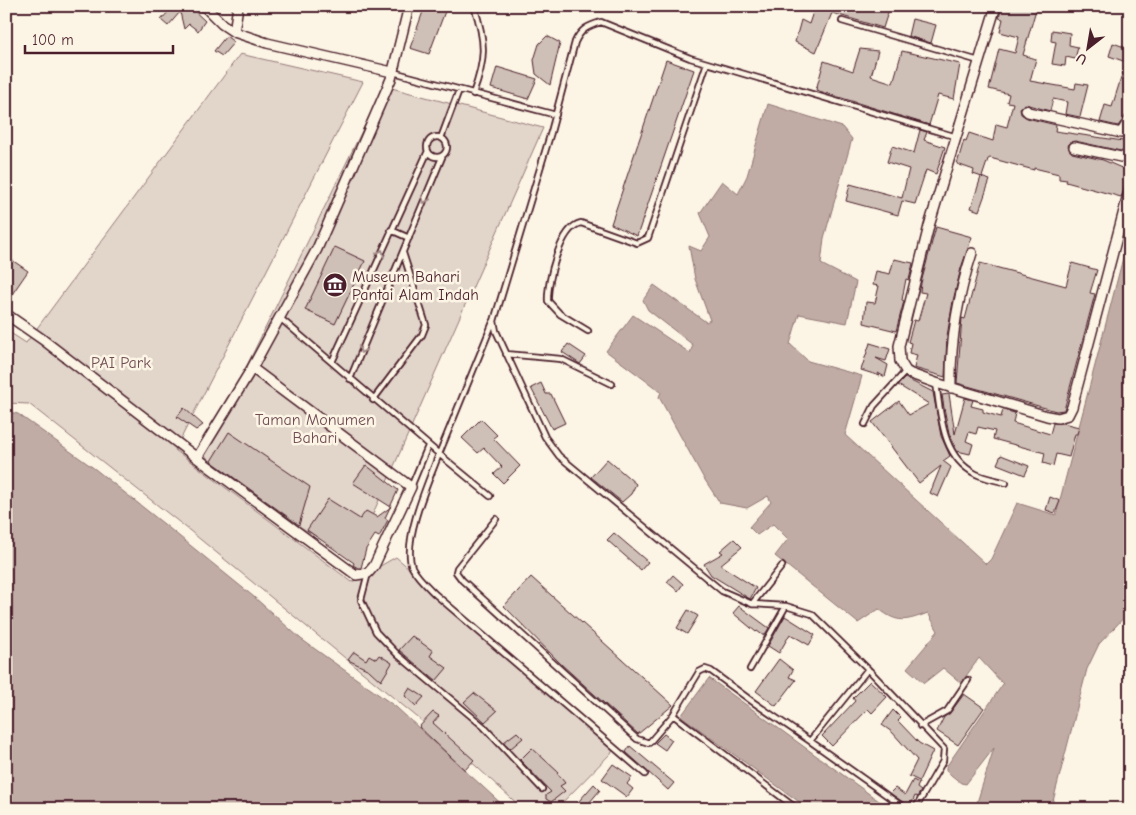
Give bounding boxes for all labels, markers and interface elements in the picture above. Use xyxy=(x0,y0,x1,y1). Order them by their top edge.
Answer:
scale bar xyxy=(25,22,172,54)
north arrow xyxy=(1064,22,1114,72)
text: 100 m xyxy=(32,31,74,49)
text: U xyxy=(1073,49,1090,68)
one-way arrow xyxy=(420,195,431,204)
one-way arrow xyxy=(374,250,384,259)
place label: Museum Bahari Pantai Alam Indah xyxy=(352,268,479,304)
museum icon: Museum Bahari Pantai Alam Indah xyxy=(322,272,348,298)
one-way arrow xyxy=(357,345,368,354)
park label: PAI Park xyxy=(91,354,151,372)
park label: Taman Monumen Bahari xyxy=(255,411,375,447)

